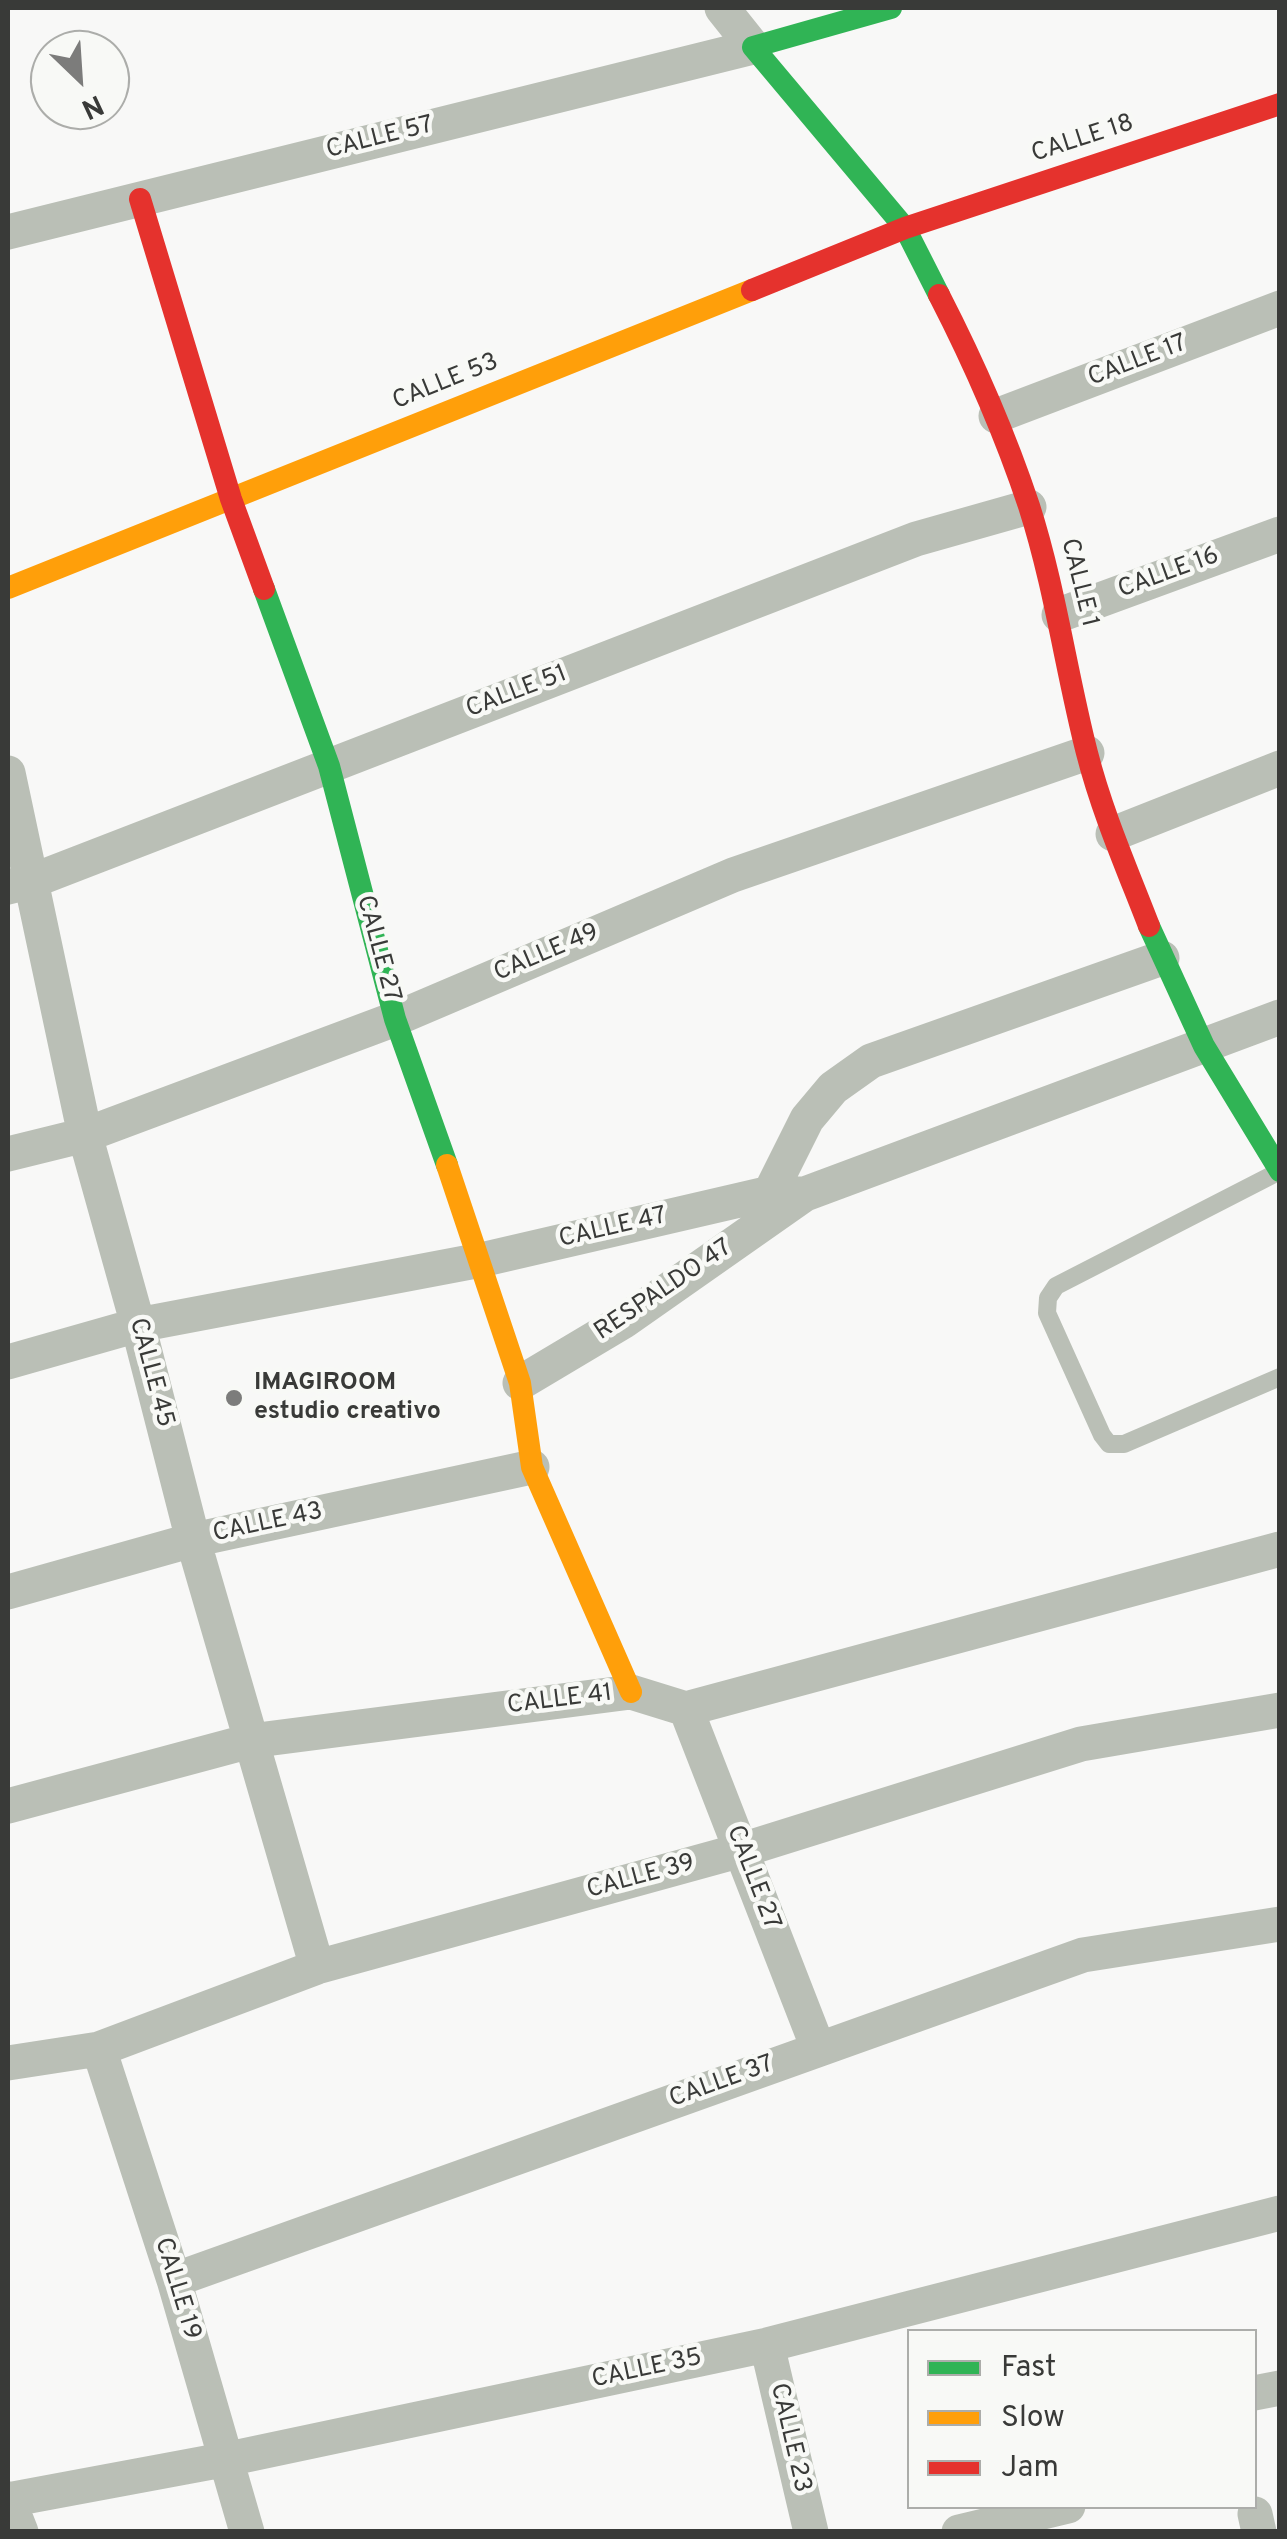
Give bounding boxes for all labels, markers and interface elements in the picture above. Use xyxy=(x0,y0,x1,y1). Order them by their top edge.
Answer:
north arrow xyxy=(30,30,130,130)
text: N xyxy=(75,85,109,126)
street label: CALLE 18 xyxy=(1028,109,1138,171)
street label: CALLE 57 xyxy=(323,111,437,167)
street label: CALLE 17 xyxy=(1084,330,1192,394)
street label: CALLE 53 xyxy=(389,348,503,418)
street label: CALLE 1 xyxy=(1053,536,1103,630)
street label: CALLE 16 xyxy=(1114,542,1224,606)
street label: CALLE 51 xyxy=(462,660,572,726)
street label: CALLE 27 xyxy=(348,892,406,1006)
street label: CALLE 49 xyxy=(490,919,604,989)
street label: CALLE 47 xyxy=(556,1202,670,1256)
street label: RESPALDO 47 xyxy=(590,1234,738,1348)
street label: CALLE 45 xyxy=(121,1315,179,1431)
place label: IMAGIROOM estudio creativo xyxy=(254,1369,441,1428)
marker: IMAGIROOM estudio creativo xyxy=(223,1387,245,1409)
street label: CALLE 43 xyxy=(210,1498,326,1550)
street label: CALLE 41 xyxy=(506,1680,614,1722)
street label: CALLE 27 xyxy=(718,1822,786,1934)
street label: CALLE 39 xyxy=(584,1849,698,1907)
street label: CALLE 37 xyxy=(666,2050,778,2116)
street label: CALLE 19 xyxy=(146,2234,206,2344)
legend xyxy=(907,2329,1257,2509)
street label: CALLE 35 xyxy=(589,2344,705,2396)
text: Fast xyxy=(1001,2350,1056,2387)
street label: CALLE 23 xyxy=(762,2380,816,2496)
text: Slow xyxy=(1001,2400,1065,2437)
text: Jam xyxy=(1001,2450,1059,2487)

